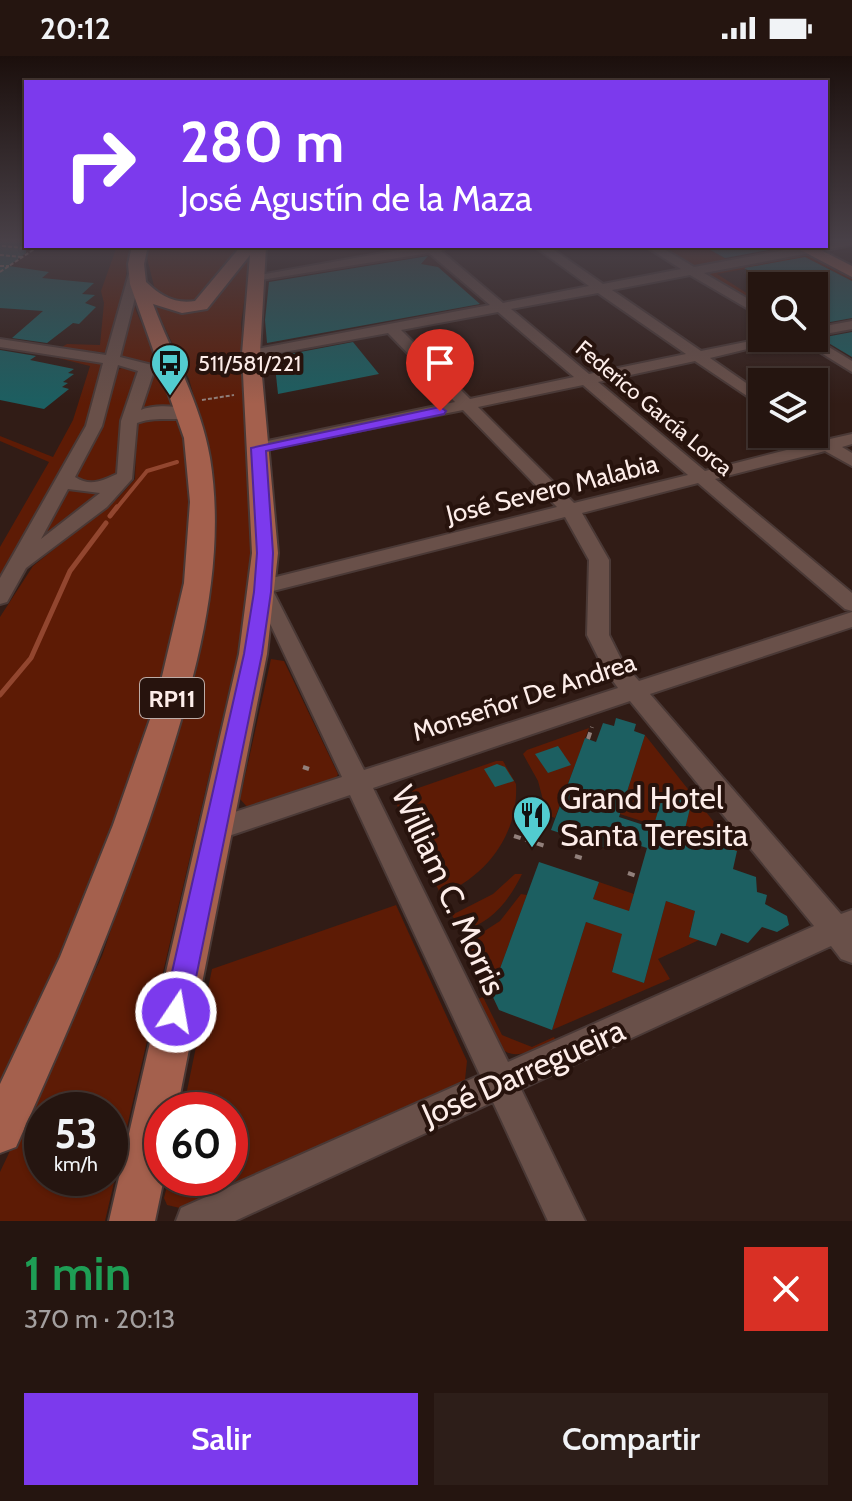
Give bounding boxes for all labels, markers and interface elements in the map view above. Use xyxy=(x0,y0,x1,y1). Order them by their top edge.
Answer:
text: 20:12 xyxy=(40,10,111,47)
text: 280 m xyxy=(180,108,344,176)
icon: right xyxy=(48,112,152,216)
text: José Agustín de la Maza xyxy=(180,176,532,220)
map controls xyxy=(748,272,828,448)
button: search xyxy=(748,272,828,352)
pin xyxy=(406,329,474,411)
street label: Federico García Lorca xyxy=(570,335,738,482)
icon: arrive xyxy=(418,341,462,385)
bus stop icon: 511/581/221 xyxy=(149,342,191,397)
place label: 511/581/221 xyxy=(198,350,301,377)
button: layers xyxy=(748,368,828,448)
street label: José Severo Malabia xyxy=(442,447,662,531)
street label: Monseñor De Andrea xyxy=(408,646,640,748)
road number: RP11 xyxy=(140,678,204,718)
place label: Grand Hotel Santa Teresita xyxy=(560,778,749,854)
street label: William C. Morris xyxy=(383,779,515,1001)
restaurant icon: Grand Hotel Santa Teresita xyxy=(511,794,553,849)
position arrow xyxy=(134,970,218,1054)
street label: José Darregueira xyxy=(415,1010,631,1135)
speed limit sign: 60 xyxy=(144,1092,248,1196)
text: 53 xyxy=(54,1109,98,1158)
text: km/h xyxy=(54,1152,98,1176)
text: 1 min xyxy=(24,1244,131,1302)
button: close xyxy=(744,1247,828,1331)
text: 370 m · 20:13 xyxy=(24,1303,175,1335)
button: Salir xyxy=(24,1393,418,1485)
button: Compartir xyxy=(434,1393,828,1485)

